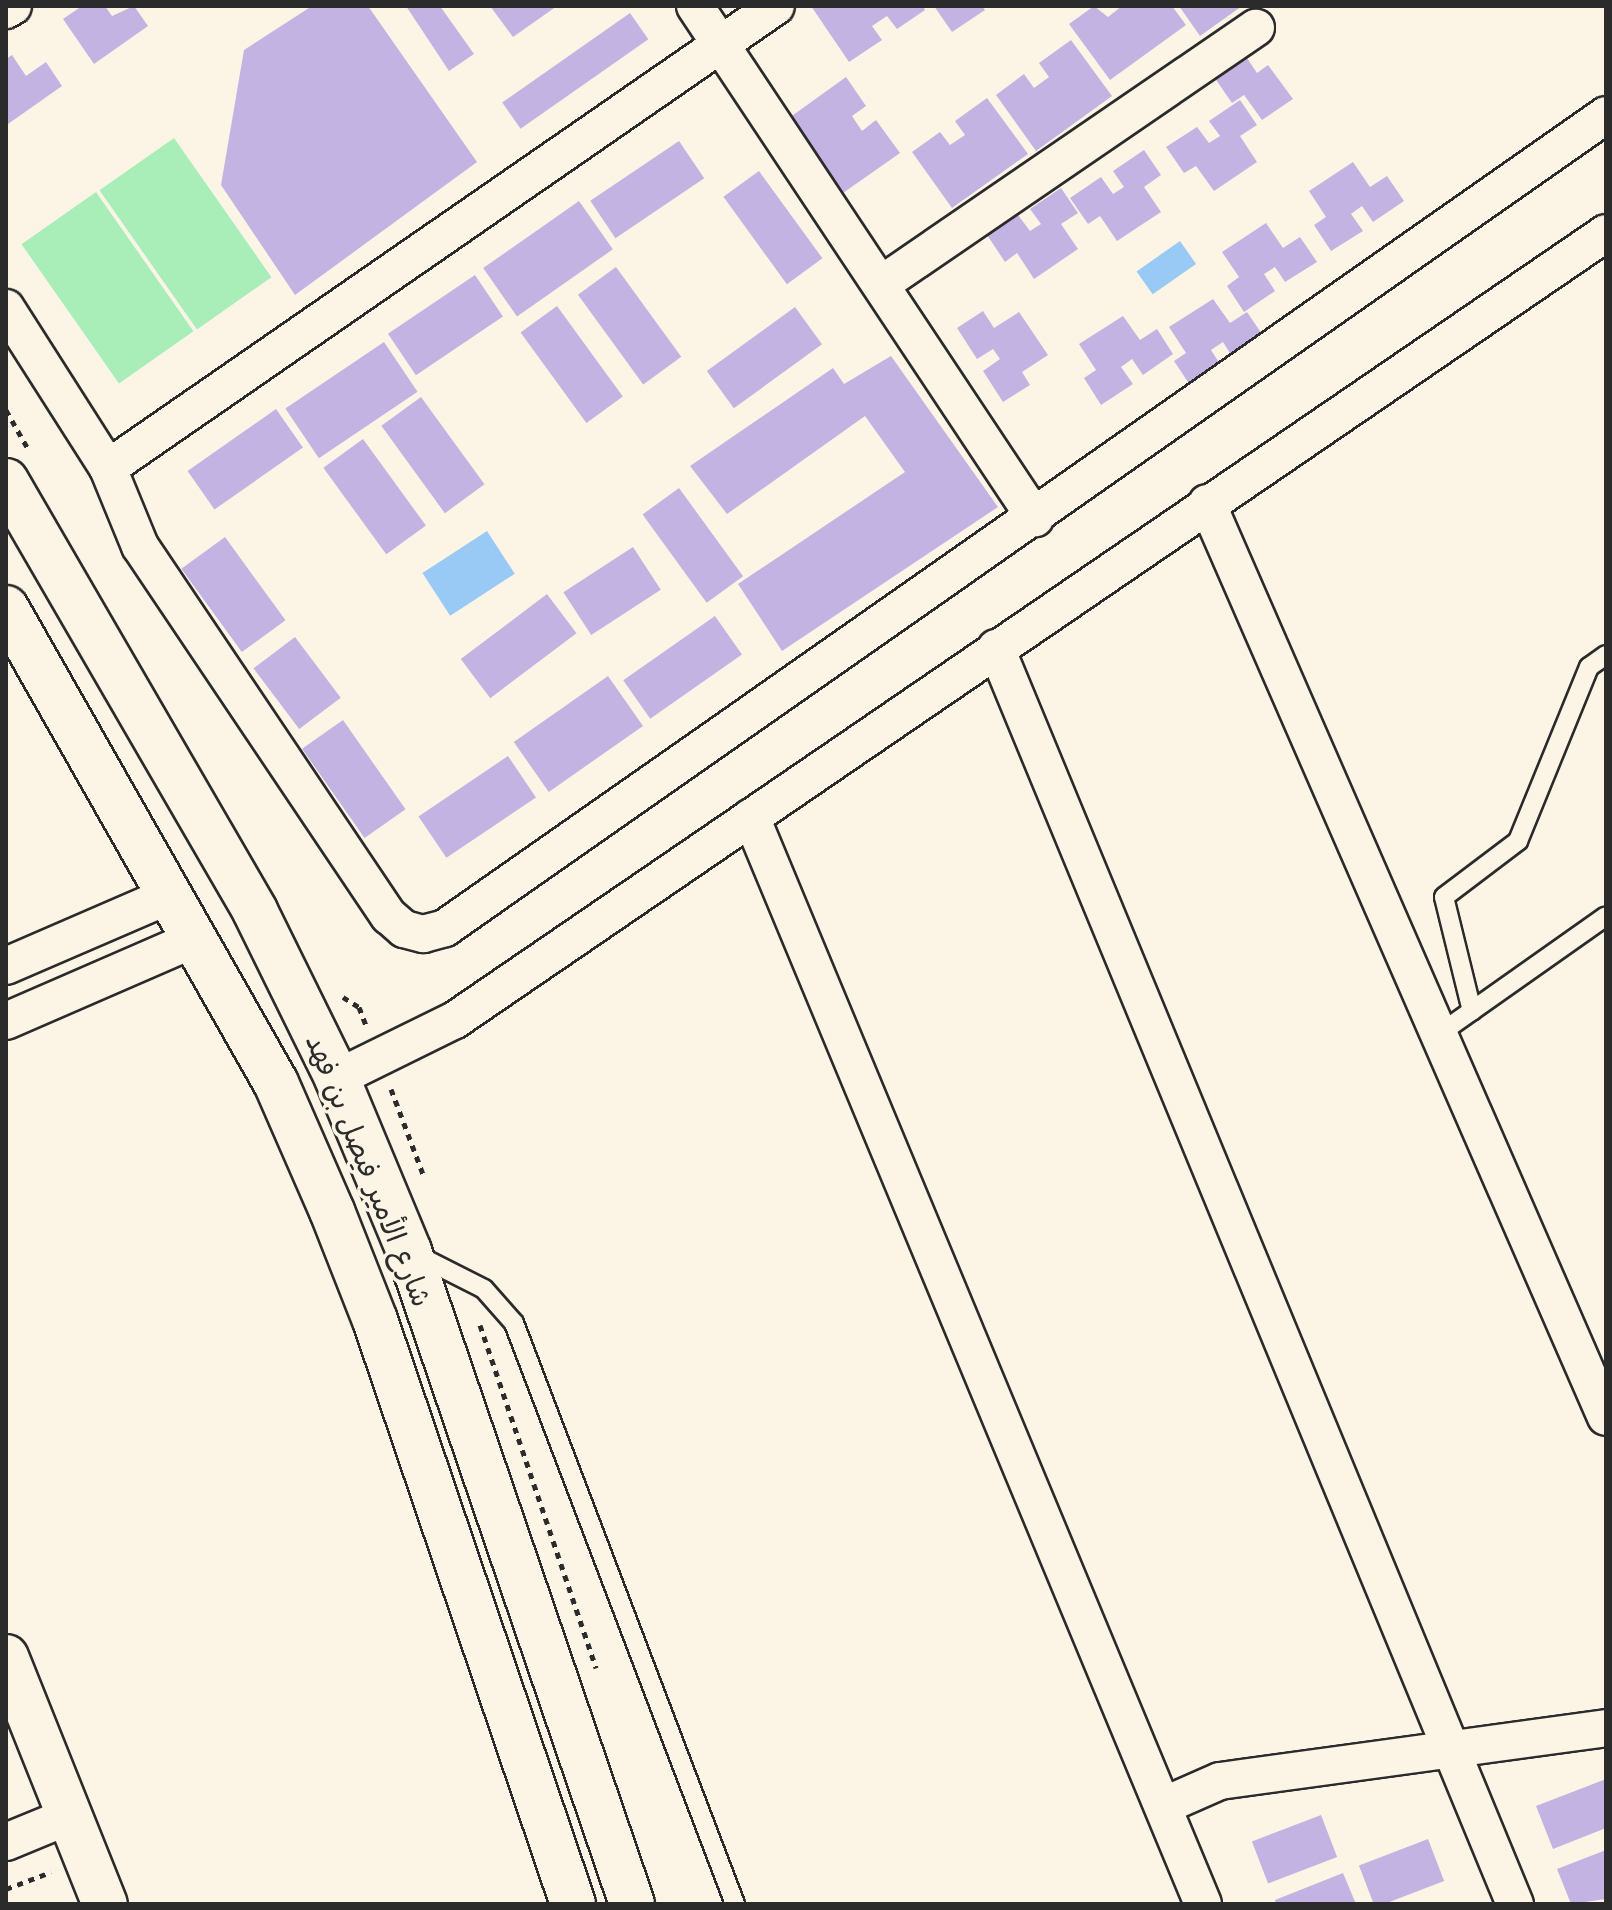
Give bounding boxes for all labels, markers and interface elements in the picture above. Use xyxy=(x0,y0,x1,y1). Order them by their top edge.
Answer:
street label: شارع الأمير فيصل بن فهد xyxy=(300,1029,440,1311)

